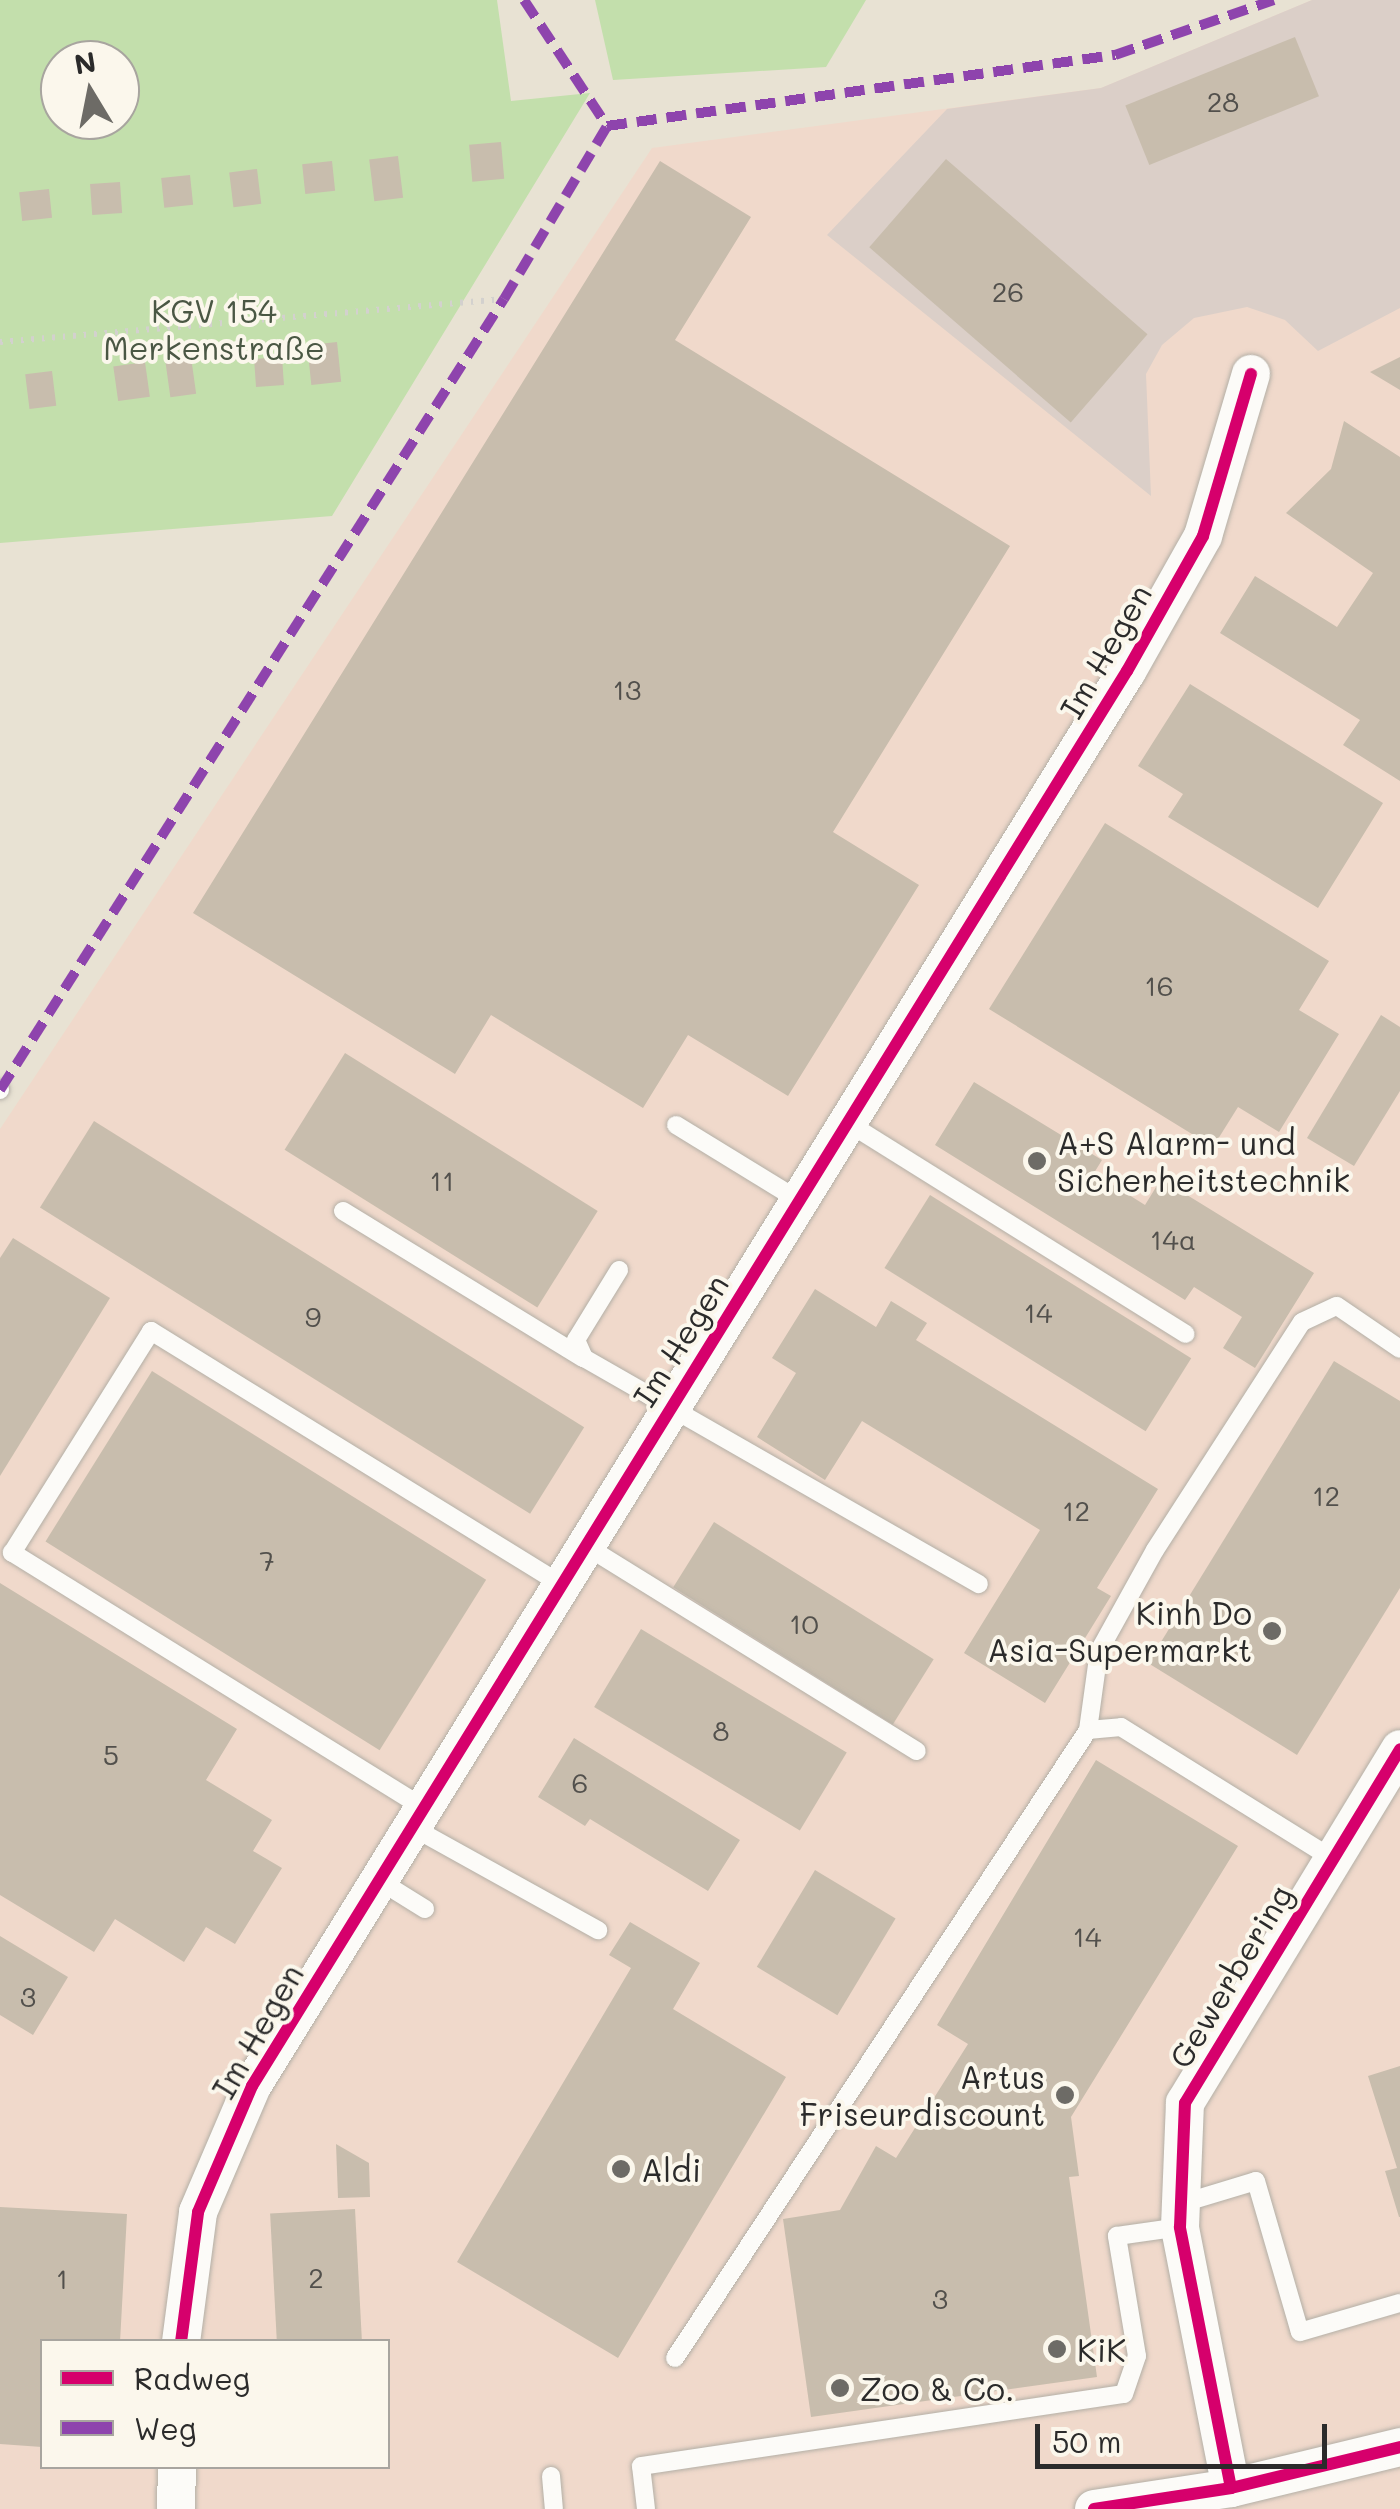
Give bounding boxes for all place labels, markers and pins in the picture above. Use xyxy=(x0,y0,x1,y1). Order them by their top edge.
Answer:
place label: A+S Alarm- und Sicherheitstechnik xyxy=(1057,1124,1350,1199)
marker: A+S Alarm- und Sicherheitstechnik xyxy=(1026,1150,1048,1172)
place label: Kinh Do Asia-Supermarkt xyxy=(987,1594,1252,1669)
marker: Kinh Do Asia-Supermarkt xyxy=(1261,1620,1283,1642)
place label: Artus Friseurdiscount xyxy=(800,2058,1045,2133)
marker: Artus Friseurdiscount xyxy=(1054,2084,1076,2106)
place label: Aldi xyxy=(641,2150,701,2188)
marker: Aldi xyxy=(610,2158,632,2180)
place label: KiK xyxy=(1077,2330,1126,2368)
marker: KiK xyxy=(1046,2338,1068,2360)
place label: Zoo & Co. xyxy=(860,2369,1014,2407)
marker: Zoo & Co. xyxy=(829,2377,851,2399)

